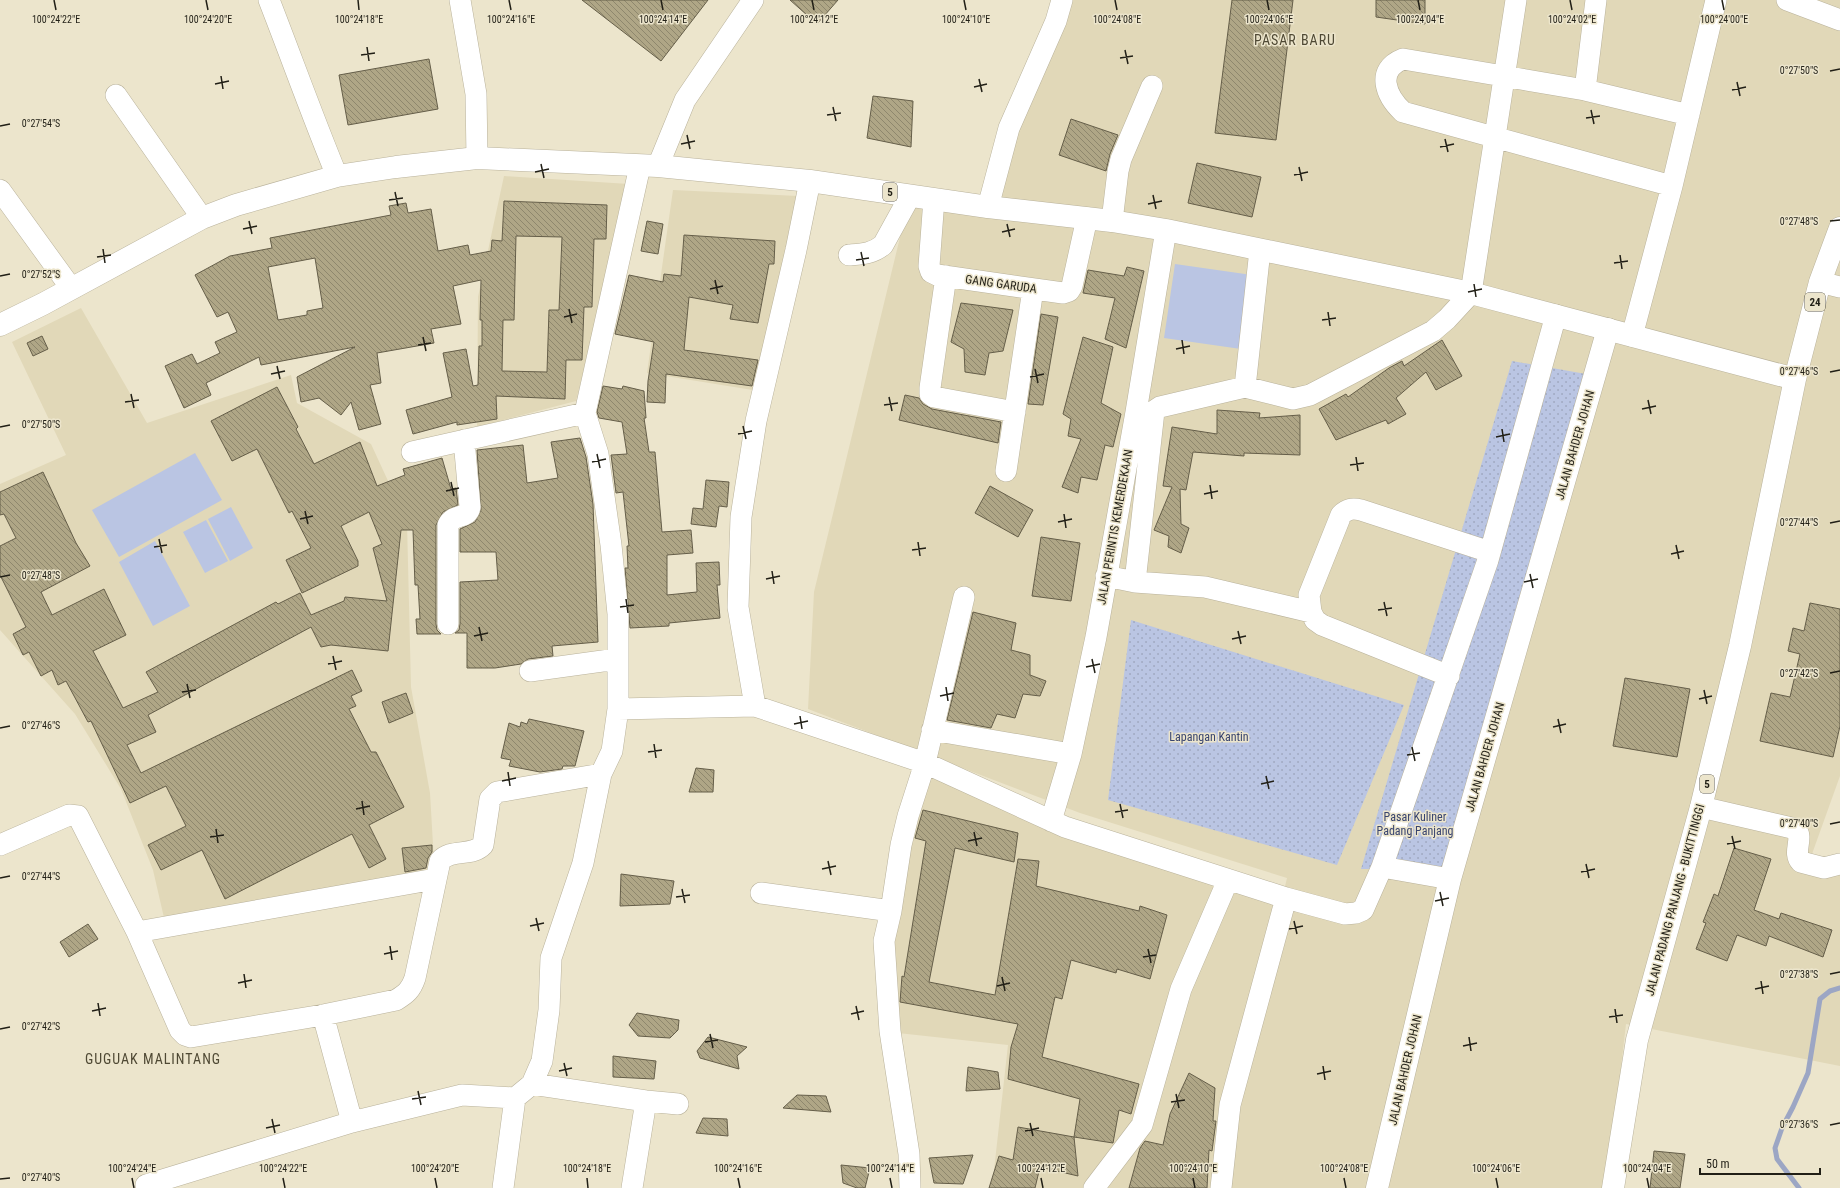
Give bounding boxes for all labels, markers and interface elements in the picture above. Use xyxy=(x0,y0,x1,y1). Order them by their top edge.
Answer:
text: 100°24'22"E xyxy=(32,14,80,25)
text: 100°24'20"E xyxy=(184,14,232,25)
text: 100°24'18"E xyxy=(335,14,383,25)
text: 100°24'16"E xyxy=(487,14,535,25)
text: 100°24'14"E xyxy=(639,14,687,25)
text: 100°24'12"E xyxy=(790,14,838,25)
text: 100°24'10"E xyxy=(942,14,990,25)
text: 100°24'08"E xyxy=(1093,14,1141,25)
text: 100°24'06"E xyxy=(1245,14,1293,25)
text: 100°24'04"E xyxy=(1396,14,1444,25)
text: 100°24'02"E xyxy=(1548,14,1596,25)
text: 100°24'00"E xyxy=(1700,14,1748,25)
district label: PASAR BARU xyxy=(1254,32,1336,48)
text: 0°27'50"S xyxy=(1780,65,1818,76)
text: 0°27'54"S xyxy=(22,118,60,129)
road number: 5 xyxy=(883,183,897,201)
text: 0°27'48"S xyxy=(1780,216,1818,227)
text: 0°27'52"S xyxy=(22,269,60,280)
street label: GANG GARUDA xyxy=(964,272,1038,296)
road number: 24 xyxy=(1805,293,1825,311)
text: 0°27'46"S xyxy=(1780,366,1818,377)
street label: JALAN BAHDER JOHAN xyxy=(1553,389,1597,501)
text: 0°27'50"S xyxy=(22,419,60,430)
street label: JALAN PERINTIS KEMERDEKAAN xyxy=(1094,448,1136,606)
text: 0°27'44"S xyxy=(1780,517,1818,528)
text: 0°27'48"S xyxy=(22,570,60,581)
text: 0°27'42"S xyxy=(1780,668,1818,679)
street label: JALAN BAHDER JOHAN xyxy=(1463,701,1507,813)
text: 0°27'46"S xyxy=(22,720,60,731)
park label: Lapangan Kantin xyxy=(1169,730,1249,744)
road number: 5 xyxy=(1700,775,1714,793)
street label: JALAN PADANG PANJANG - BUKITTINGGI xyxy=(1643,803,1707,997)
park label: Pasar Kuliner Padang Panjang xyxy=(1377,810,1453,838)
text: 0°27'40"S xyxy=(1780,818,1818,829)
text: 0°27'44"S xyxy=(22,871,60,882)
text: 0°27'38"S xyxy=(1780,969,1818,980)
street label: JALAN BAHDER JOHAN xyxy=(1385,1013,1425,1127)
text: 0°27'42"S xyxy=(22,1021,60,1032)
district label: GUGUAK MALINTANG xyxy=(85,1051,221,1067)
text: 0°27'36"S xyxy=(1780,1119,1818,1130)
scale bar xyxy=(1700,1150,1820,1176)
text: 50 m xyxy=(1706,1157,1730,1171)
text: 100°24'24"E xyxy=(108,1163,156,1174)
text: 100°24'22"E xyxy=(259,1163,307,1174)
text: 100°24'20"E xyxy=(411,1163,459,1174)
text: 100°24'18"E xyxy=(563,1163,611,1174)
text: 100°24'16"E xyxy=(714,1163,762,1174)
text: 100°24'14"E xyxy=(866,1163,914,1174)
text: 100°24'12"E xyxy=(1017,1163,1065,1174)
text: 100°24'10"E xyxy=(1169,1163,1217,1174)
text: 100°24'08"E xyxy=(1320,1163,1368,1174)
text: 100°24'06"E xyxy=(1472,1163,1520,1174)
text: 100°24'04"E xyxy=(1623,1163,1671,1174)
text: 0°27'40"S xyxy=(22,1172,60,1183)

